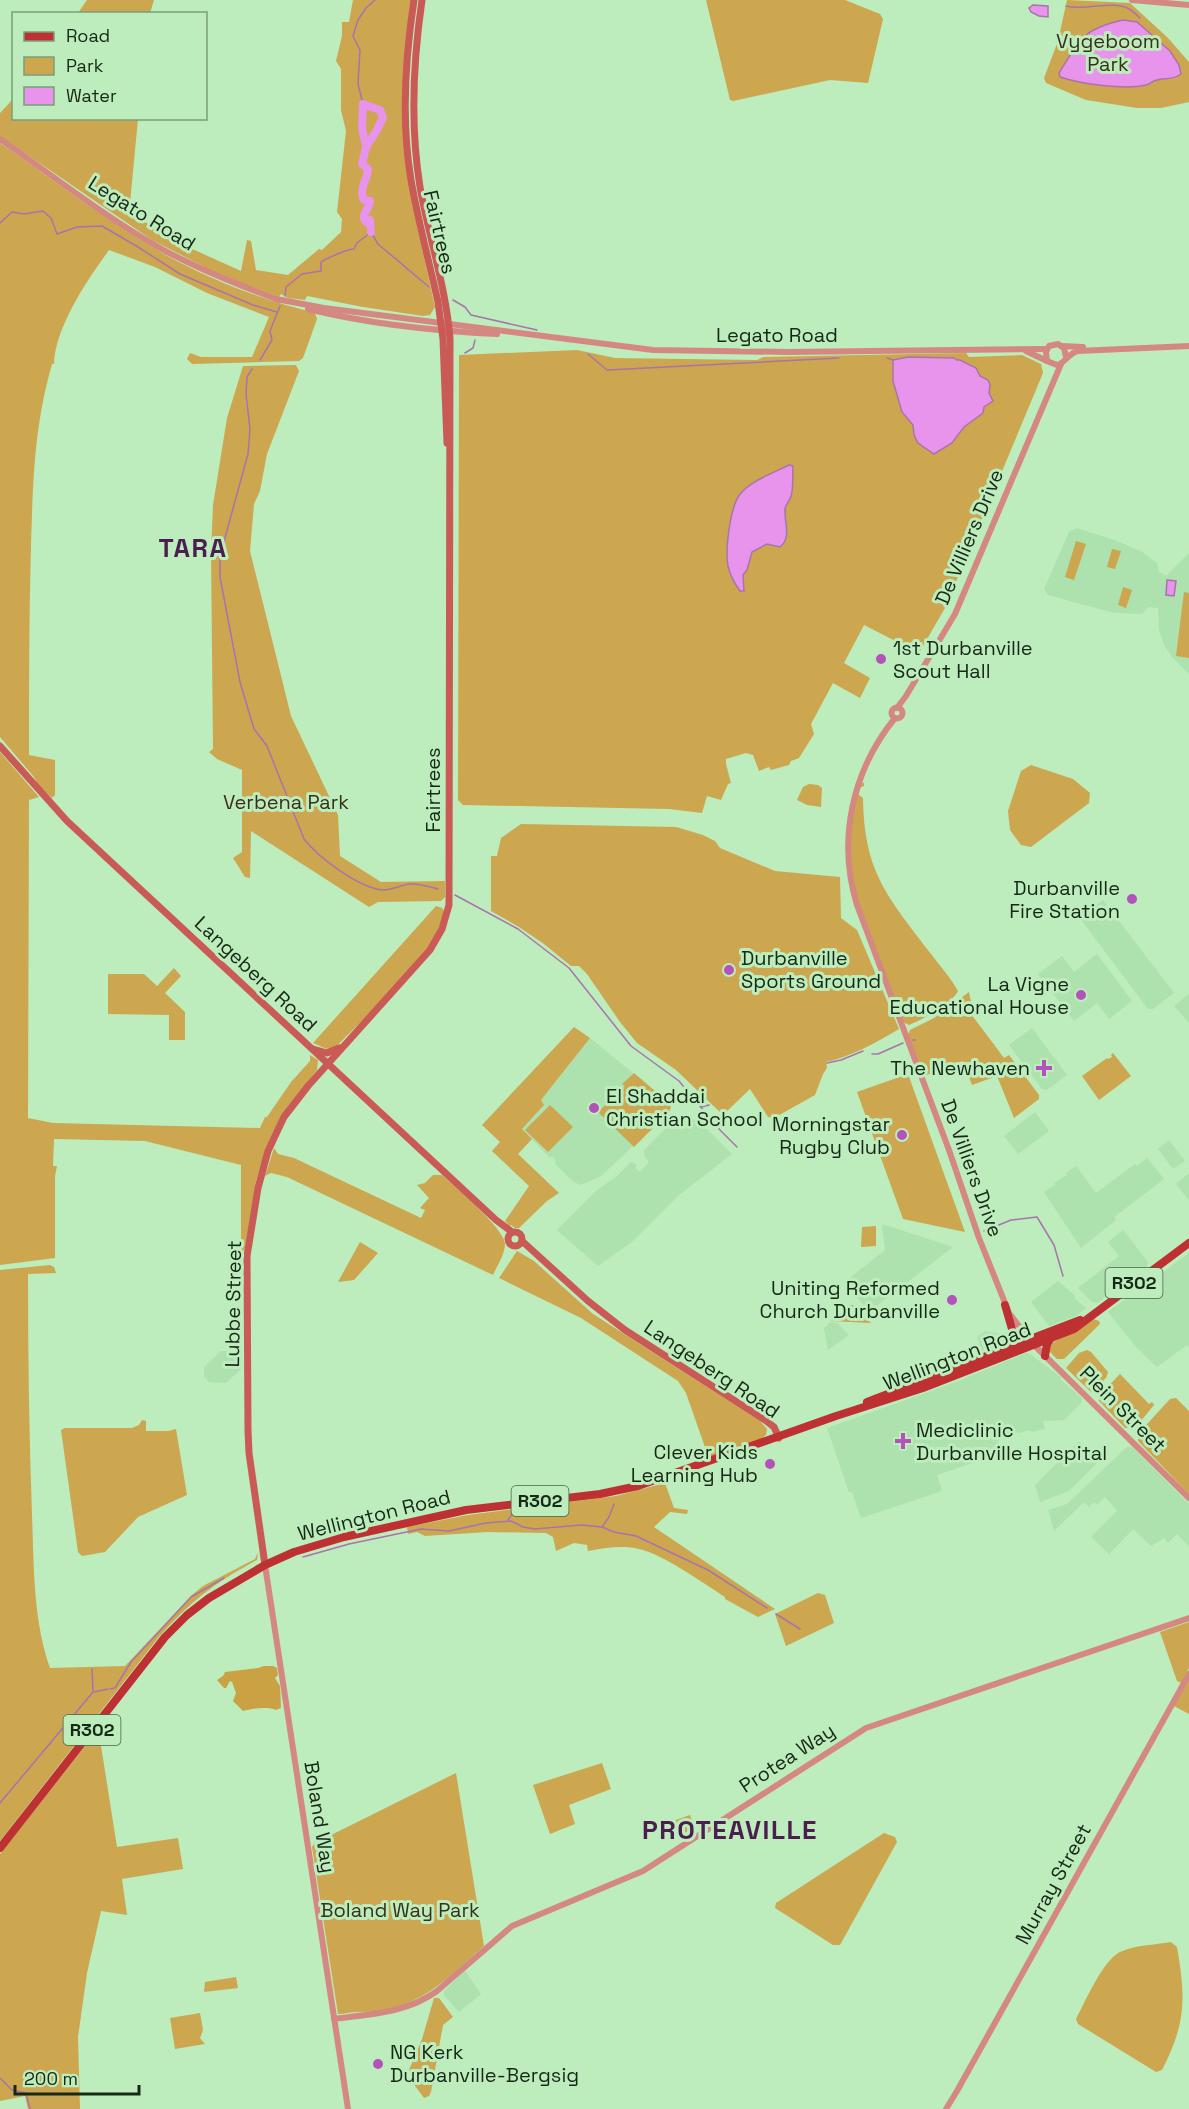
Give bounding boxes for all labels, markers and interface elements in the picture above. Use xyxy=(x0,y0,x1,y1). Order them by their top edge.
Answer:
legend xyxy=(12,12,207,120)
text: Road xyxy=(66,24,110,47)
park label: Vygeboom Park xyxy=(1056,28,1160,77)
text: Park xyxy=(66,54,104,77)
text: Water xyxy=(66,84,117,107)
street label: Legato Road xyxy=(83,170,201,256)
street label: Fairtrees xyxy=(418,188,462,276)
street label: Legato Road xyxy=(716,322,838,348)
street label: De Villiers Drive xyxy=(929,465,1009,609)
district label: TARA xyxy=(158,531,228,565)
place label: 1st Durbanville Scout Hall xyxy=(893,635,1033,684)
marker: 1st Durbanville Scout Hall xyxy=(874,652,888,666)
street label: Fairtrees xyxy=(420,747,446,833)
park label: Verbena Park xyxy=(223,789,349,815)
place label: Durbanville Fire Station xyxy=(1009,875,1120,924)
marker: Durbanville Fire Station xyxy=(1125,892,1139,906)
street label: Langeberg Road xyxy=(189,910,323,1038)
place label: Durbanville Sports Ground xyxy=(741,945,881,994)
marker: Durbanville Sports Ground xyxy=(722,963,736,977)
place label: La Vigne Educational House xyxy=(889,971,1069,1020)
marker: La Vigne Educational House xyxy=(1074,988,1088,1002)
place label: The Newhaven xyxy=(890,1055,1030,1081)
marker: The Newhaven xyxy=(1035,1059,1053,1077)
place label: El Shaddai Christian School xyxy=(606,1083,763,1132)
street label: De Villiers Drive xyxy=(935,1096,1009,1240)
marker: El Shaddai Christian School xyxy=(587,1101,601,1115)
place label: Morningstar Rugby Club xyxy=(772,1111,890,1160)
marker: Morningstar Rugby Club xyxy=(895,1128,909,1142)
street label: Lubbe Street xyxy=(219,1240,247,1368)
road number: R302 xyxy=(1106,1268,1162,1298)
place label: Uniting Reformed Church Durbanville xyxy=(760,1275,940,1324)
marker: Uniting Reformed Church Durbanville xyxy=(945,1293,959,1307)
street label: Langeberg Road xyxy=(639,1314,785,1424)
street label: Wellington Road xyxy=(879,1316,1035,1396)
street label: Plein Street xyxy=(1074,1360,1172,1458)
place label: Mediclinic Durbanville Hospital xyxy=(916,1417,1107,1466)
marker: Mediclinic Durbanville Hospital xyxy=(894,1432,912,1450)
place label: Clever Kids Learning Hub xyxy=(631,1439,758,1488)
marker: Clever Kids Learning Hub xyxy=(763,1457,777,1471)
street label: Wellington Road xyxy=(295,1483,453,1547)
road number: R302 xyxy=(512,1486,568,1516)
road number: R302 xyxy=(64,1715,121,1745)
street label: Protea Way xyxy=(734,1717,840,1799)
street label: Boland Way xyxy=(298,1759,342,1875)
district label: PROTEAVILLE xyxy=(642,1813,818,1847)
street label: Murray Street xyxy=(1009,1819,1097,1949)
park label: Boland Way Park xyxy=(320,1897,480,1923)
place label: NG Kerk Durbanville-Bergsig xyxy=(390,2039,579,2088)
marker: NG Kerk Durbanville-Bergsig xyxy=(371,2057,385,2071)
scale bar xyxy=(15,2058,140,2096)
text: 200 m xyxy=(24,2067,78,2090)

